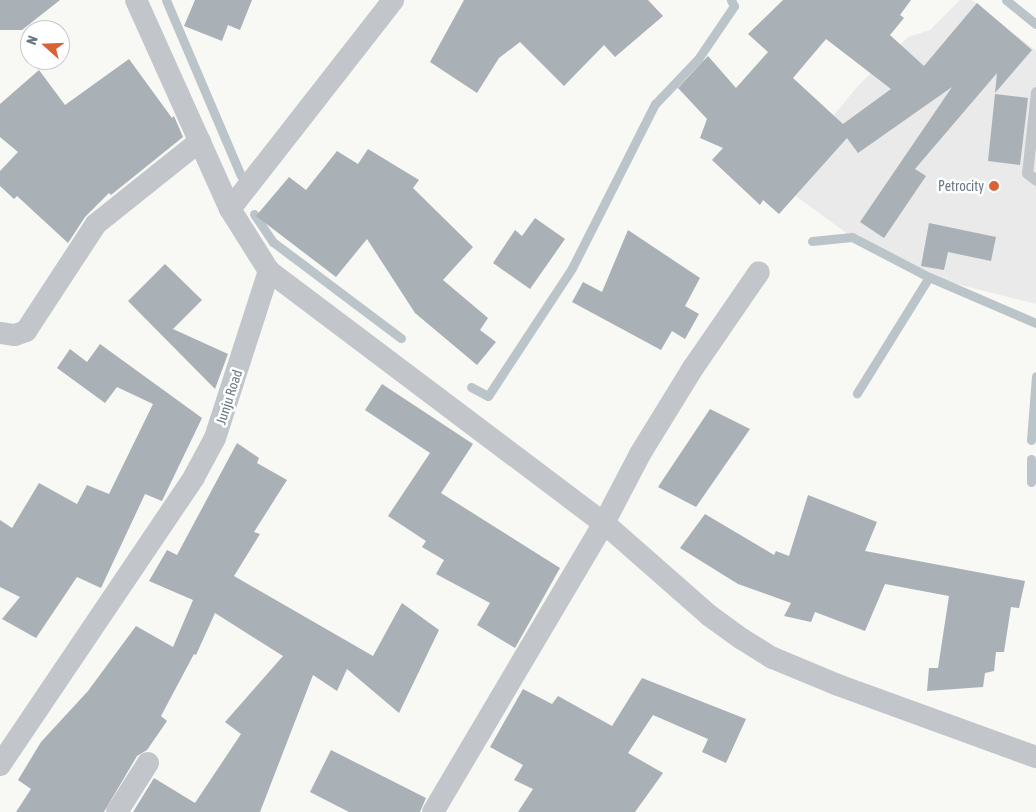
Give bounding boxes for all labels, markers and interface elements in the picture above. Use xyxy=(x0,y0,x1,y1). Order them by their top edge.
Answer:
north arrow xyxy=(20,20,70,70)
text: N xyxy=(23,34,41,47)
place label: Petrocity xyxy=(938,178,984,194)
marker: Petrocity xyxy=(988,180,1000,192)
street label: Junju Road xyxy=(212,367,246,427)

